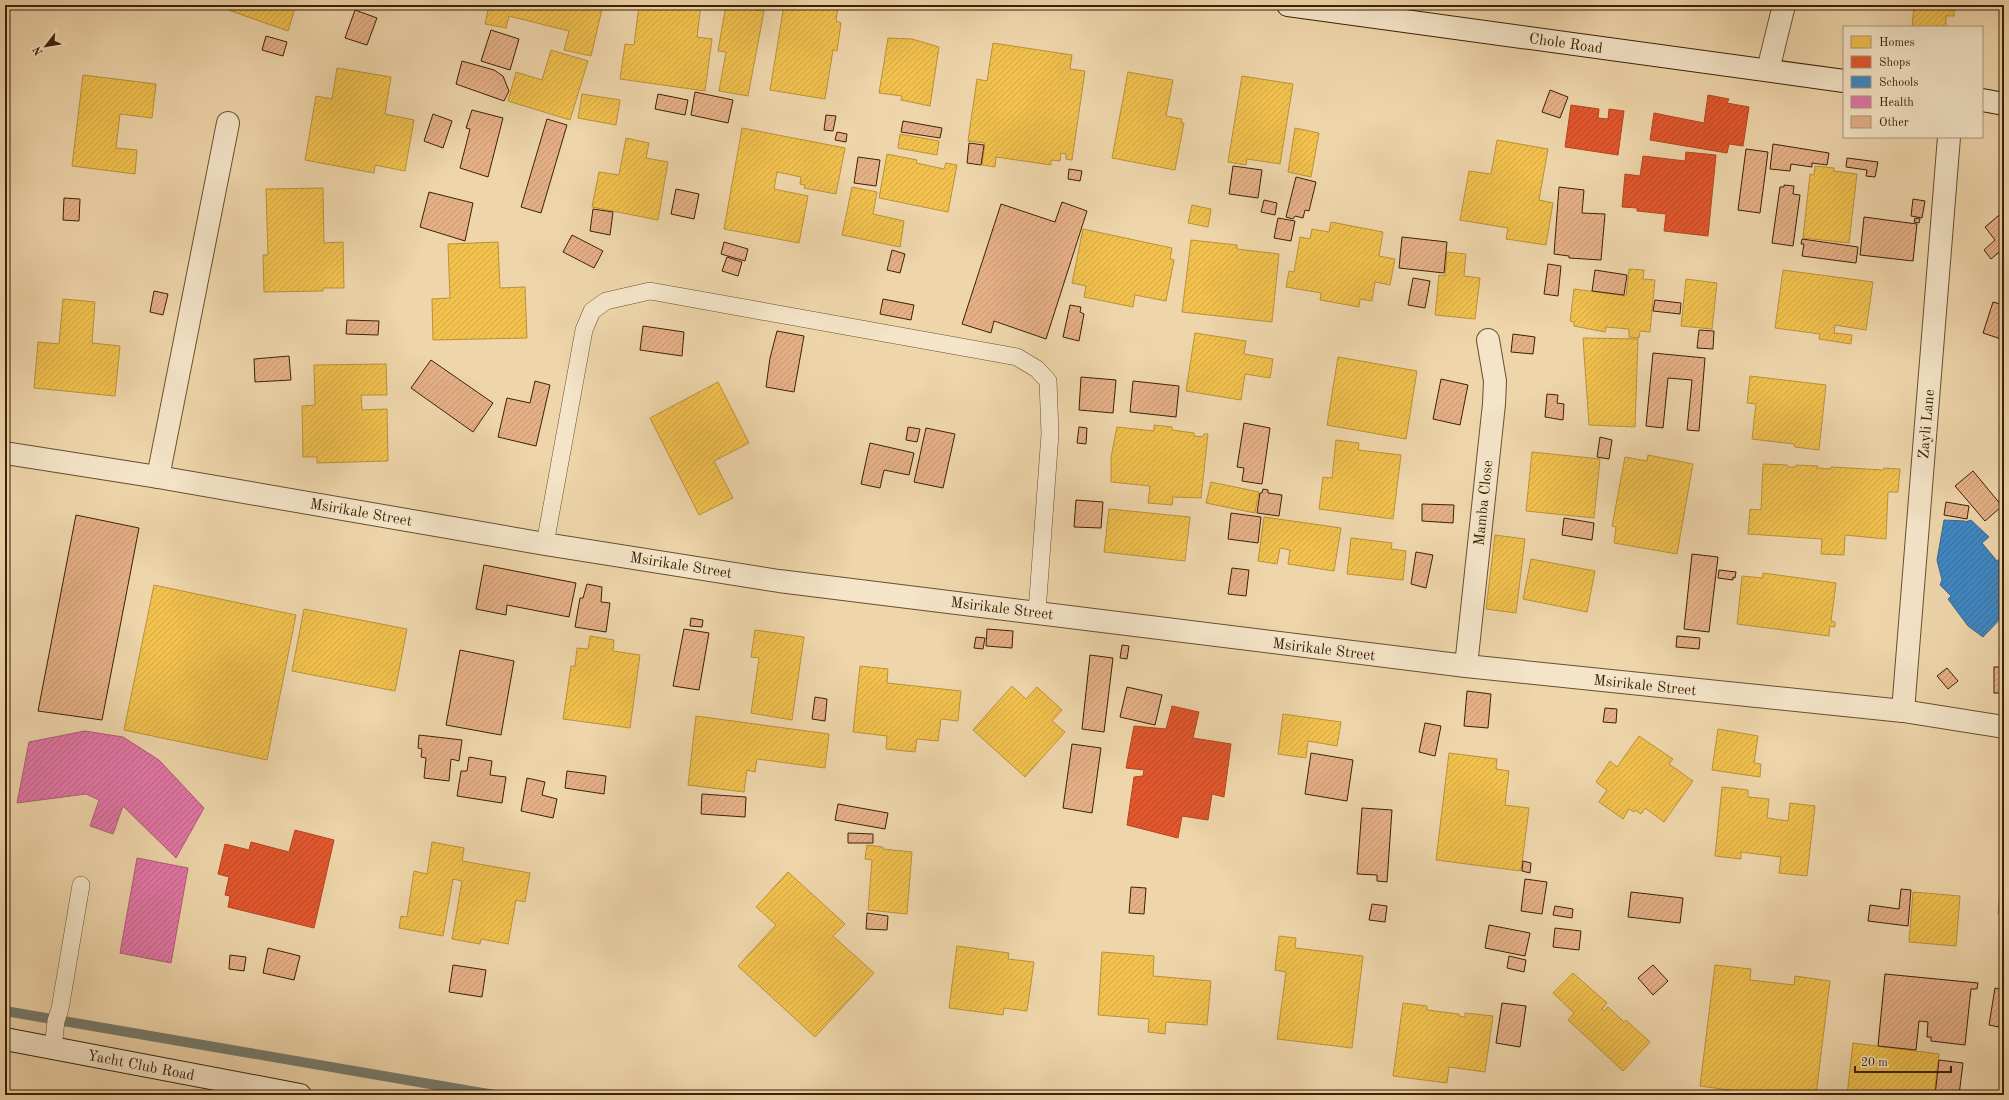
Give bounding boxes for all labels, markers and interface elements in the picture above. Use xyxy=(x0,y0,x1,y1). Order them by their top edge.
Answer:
north arrow xyxy=(26,26,66,66)
legend xyxy=(1843,26,1983,138)
street label: Chole Road xyxy=(1528,32,1604,57)
text: Homes xyxy=(1879,37,1915,49)
text: N xyxy=(32,43,46,57)
text: Shops xyxy=(1879,57,1910,69)
text: Schools xyxy=(1879,77,1919,89)
text: Health xyxy=(1879,97,1914,109)
text: Other xyxy=(1879,117,1909,129)
street label: Zayli Lane xyxy=(1917,389,1938,459)
street label: Mamba Close xyxy=(1473,459,1496,547)
street label: Msirikale Street xyxy=(308,497,413,530)
street label: Msirikale Street xyxy=(629,551,733,582)
street label: Msirikale Street xyxy=(950,596,1054,623)
street label: Msirikale Street xyxy=(1272,637,1376,664)
street label: Msirikale Street xyxy=(1593,674,1697,699)
scale bar xyxy=(1855,1048,1951,1074)
street label: Yacht Club Road xyxy=(86,1049,196,1084)
text: 20 m xyxy=(1861,1057,1888,1069)

